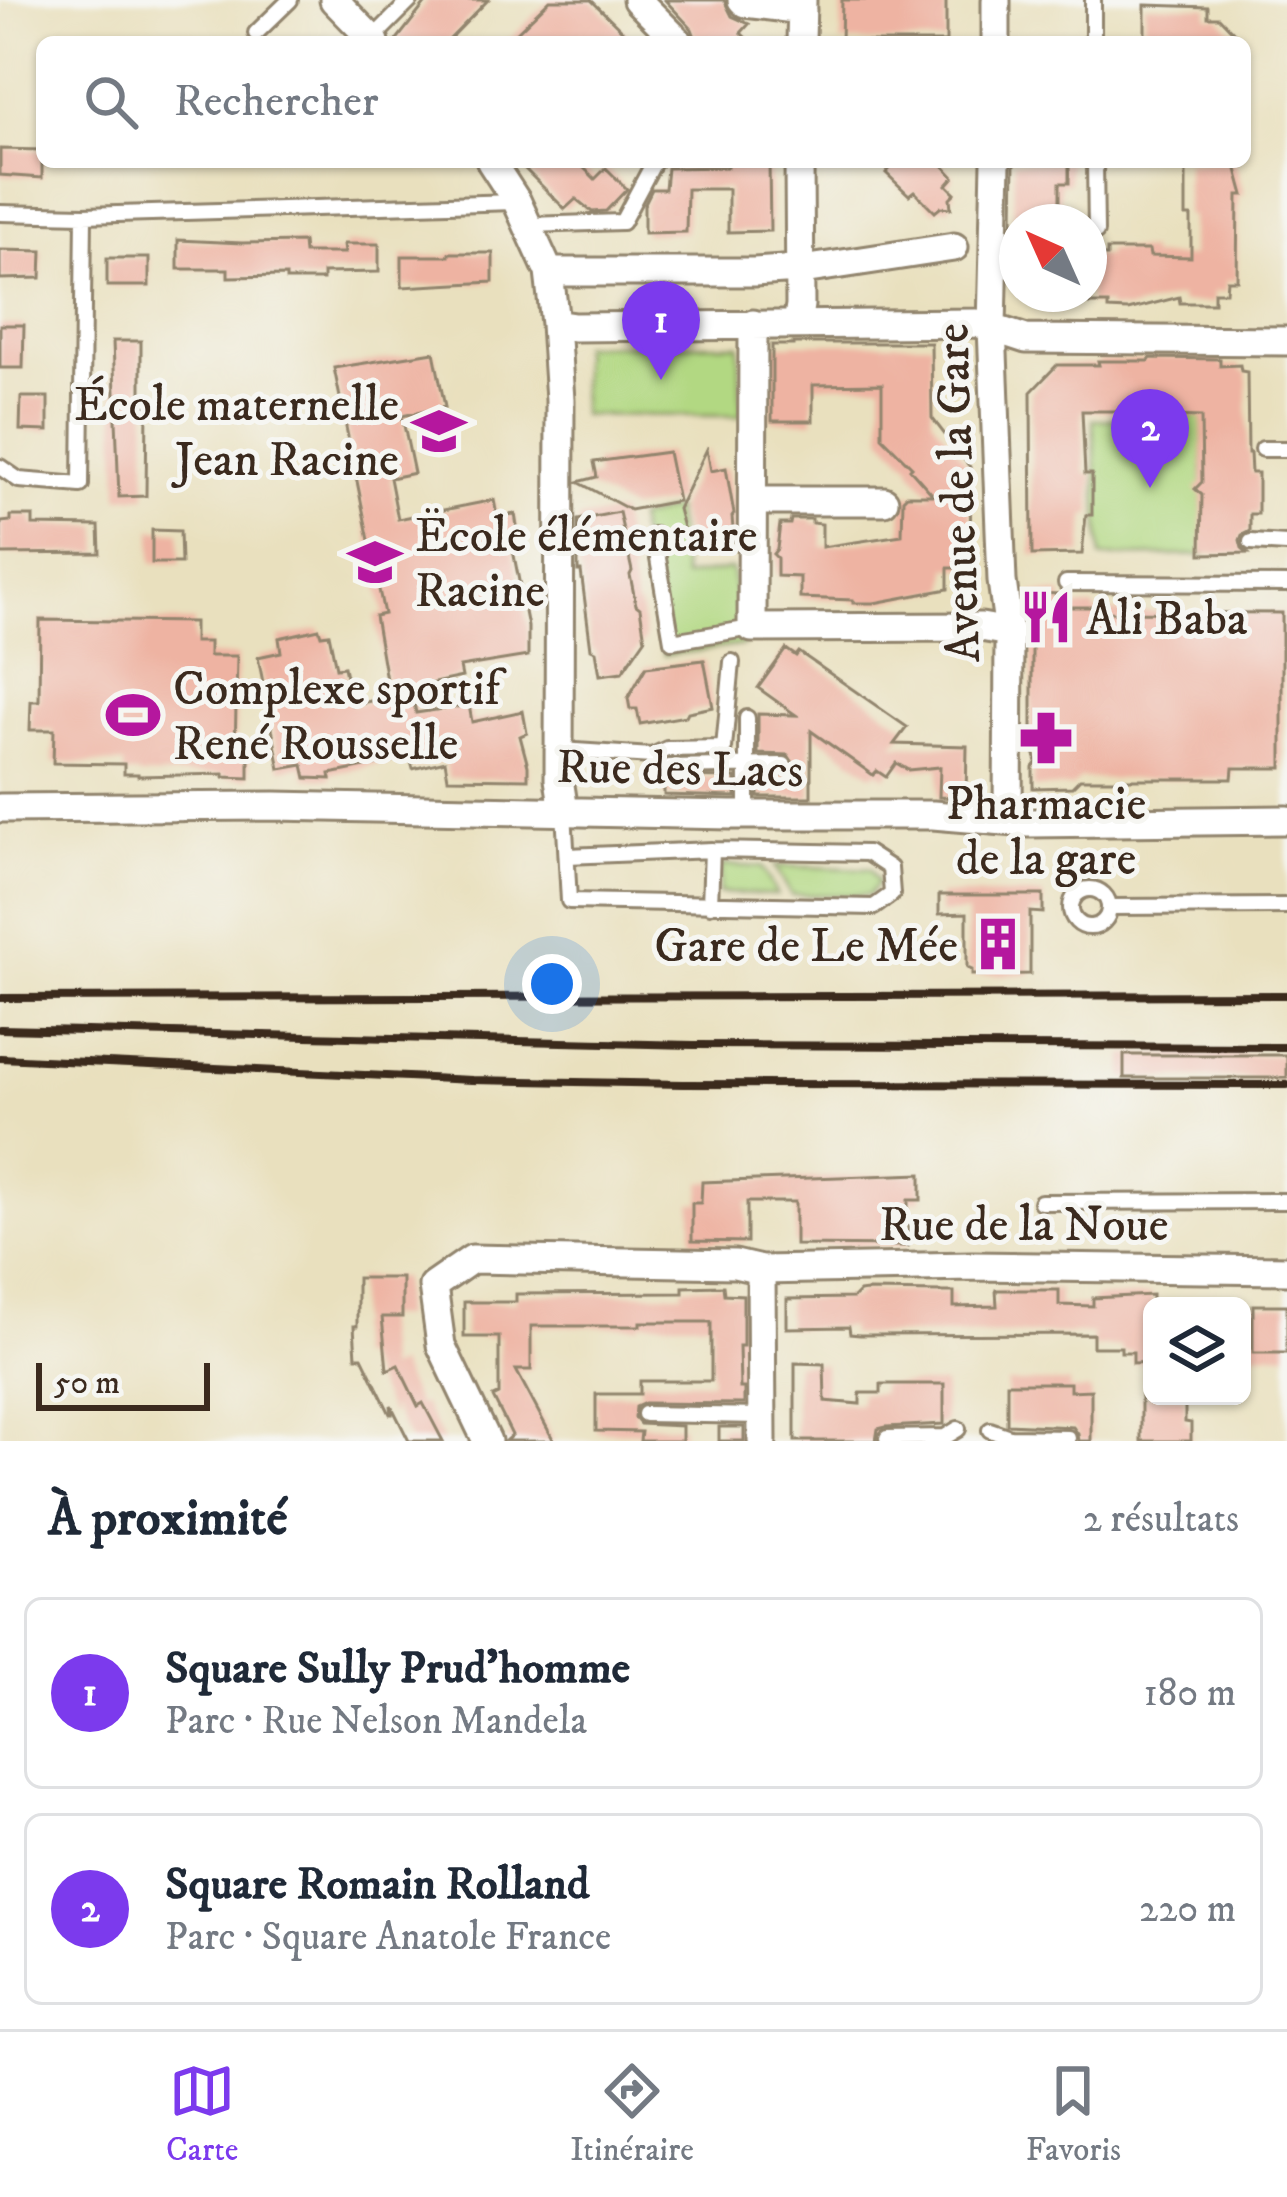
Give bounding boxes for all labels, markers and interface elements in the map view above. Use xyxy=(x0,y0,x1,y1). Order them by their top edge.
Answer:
search box xyxy=(36,36,1251,168)
icon: search xyxy=(78,69,144,135)
text: Rechercher xyxy=(174,74,379,130)
north arrow xyxy=(999,204,1107,312)
pin: 1 xyxy=(622,281,700,380)
street label: Avenue de la Gare xyxy=(923,322,995,664)
place label: École maternelle Jean Racine xyxy=(74,375,399,491)
pin: 2 xyxy=(1111,389,1189,488)
school or university icon: École maternelle Jean Racine xyxy=(410,402,468,460)
place label: Ëcole élémentaire Racine xyxy=(415,507,758,622)
school or university icon: Ëcole élémentaire Racine xyxy=(346,533,404,591)
restaurant icon: Ali Baba xyxy=(1017,588,1075,646)
place label: Ali Baba xyxy=(1086,590,1248,650)
place label: Complexe sportif René Rousselle xyxy=(173,660,507,775)
sports icon: Complexe sportif René Rousselle xyxy=(104,686,162,744)
pharmacy icon: Pharmacie de la gare xyxy=(1017,709,1075,767)
street label: Rue des Lacs xyxy=(556,738,804,802)
place label: Pharmacie de la gare xyxy=(946,775,1146,890)
building icon: Gare de Le Mée xyxy=(969,915,1027,973)
place label: Gare de Le Mée xyxy=(654,917,958,977)
your location xyxy=(522,954,582,1014)
street label: Rue de la Noue xyxy=(879,1196,1169,1256)
map controls xyxy=(1143,1297,1251,1405)
button: layers xyxy=(1143,1297,1251,1405)
scale bar xyxy=(36,1357,210,1410)
text: 50 m xyxy=(54,1363,120,1404)
text: À proximité xyxy=(48,1487,288,1551)
text: 2 résultats xyxy=(1083,1495,1239,1544)
text: Square Sully Prud'homme xyxy=(165,1641,630,1697)
text: 1 xyxy=(83,1669,97,1718)
text: 180 m xyxy=(1144,1669,1236,1718)
text: Parc · Rue Nelson Mandela xyxy=(165,1697,587,1746)
text: Square Romain Rolland xyxy=(165,1857,589,1913)
text: 2 xyxy=(80,1885,100,1934)
text: 220 m xyxy=(1139,1885,1236,1934)
text: Parc · Square Anatole France xyxy=(165,1913,611,1962)
tab: Carte xyxy=(166,2058,238,2171)
tab: Itinéraire xyxy=(570,2058,694,2171)
tab: Favoris xyxy=(1026,2058,1121,2171)

